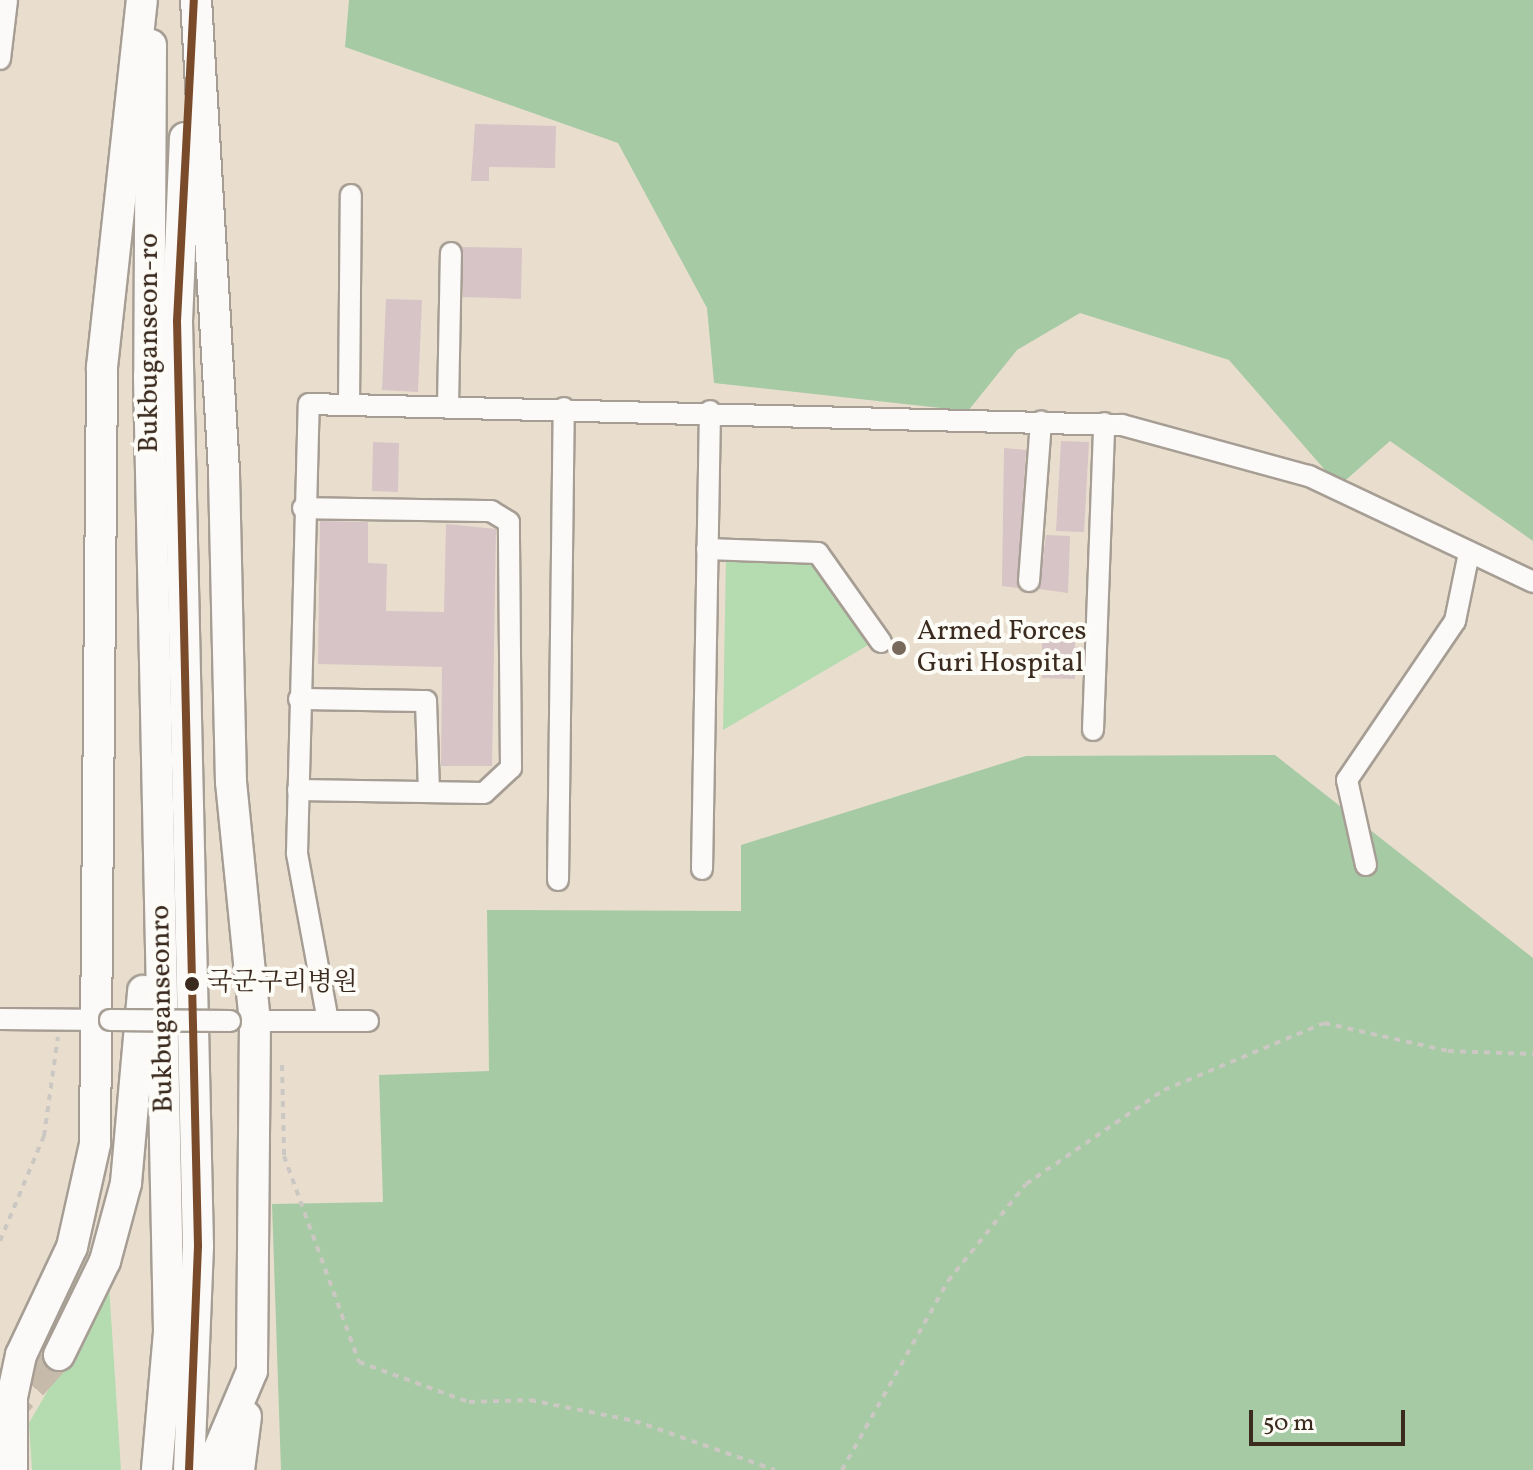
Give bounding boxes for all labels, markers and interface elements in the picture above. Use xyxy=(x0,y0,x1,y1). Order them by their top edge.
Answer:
street label: Bukbuganseon-ro xyxy=(133,233,167,453)
place label: Armed Forces Guri Hospital xyxy=(917,615,1087,681)
marker: Armed Forces Guri Hospital xyxy=(888,637,910,659)
street label: Bukbuganseonro xyxy=(144,905,182,1113)
place label: 국군구리병원 xyxy=(207,968,358,1000)
marker: 국군구리병원 xyxy=(184,976,200,992)
scale bar xyxy=(1253,1394,1409,1444)
text: 50 m xyxy=(1263,1407,1315,1441)

